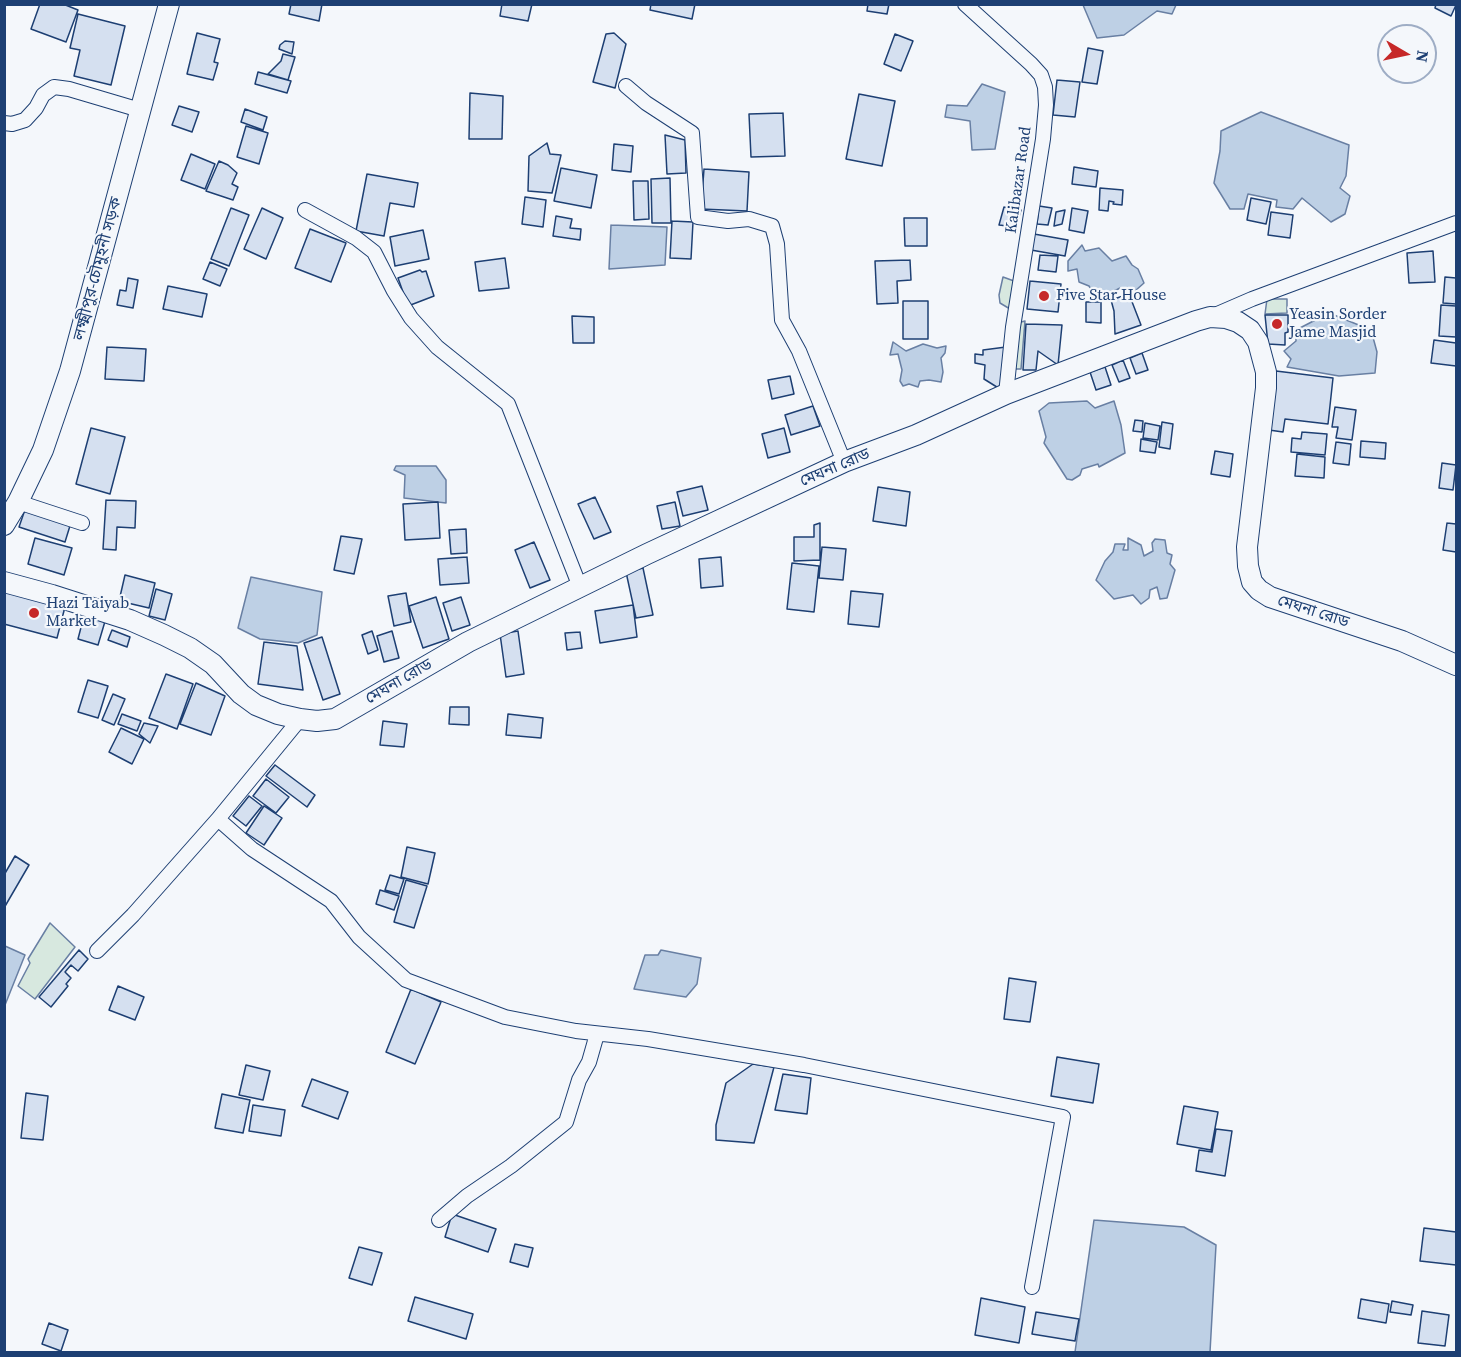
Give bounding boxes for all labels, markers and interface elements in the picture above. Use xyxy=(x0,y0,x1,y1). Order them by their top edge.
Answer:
north arrow xyxy=(1377,24,1437,84)
text: N xyxy=(1411,49,1435,64)
street label: Kalibazar Road xyxy=(1002,125,1036,235)
street label: লক্ষ্মীপুর-চৌমুহনী সড়ক xyxy=(70,195,126,343)
place label: Five Star House xyxy=(1056,286,1166,306)
marker: Five Star House xyxy=(1037,289,1051,303)
place label: Yeasin Sorder Jame Masjid xyxy=(1289,305,1387,343)
marker: Yeasin Sorder Jame Masjid xyxy=(1270,317,1284,331)
street label: মেঘনা রোড xyxy=(797,445,873,491)
street label: মেঘনা রোড xyxy=(1275,591,1351,633)
place label: Hazi Taiyab Market xyxy=(46,594,129,632)
marker: Hazi Taiyab Market xyxy=(27,606,41,620)
street label: মেঘনা রোড xyxy=(362,655,436,709)

